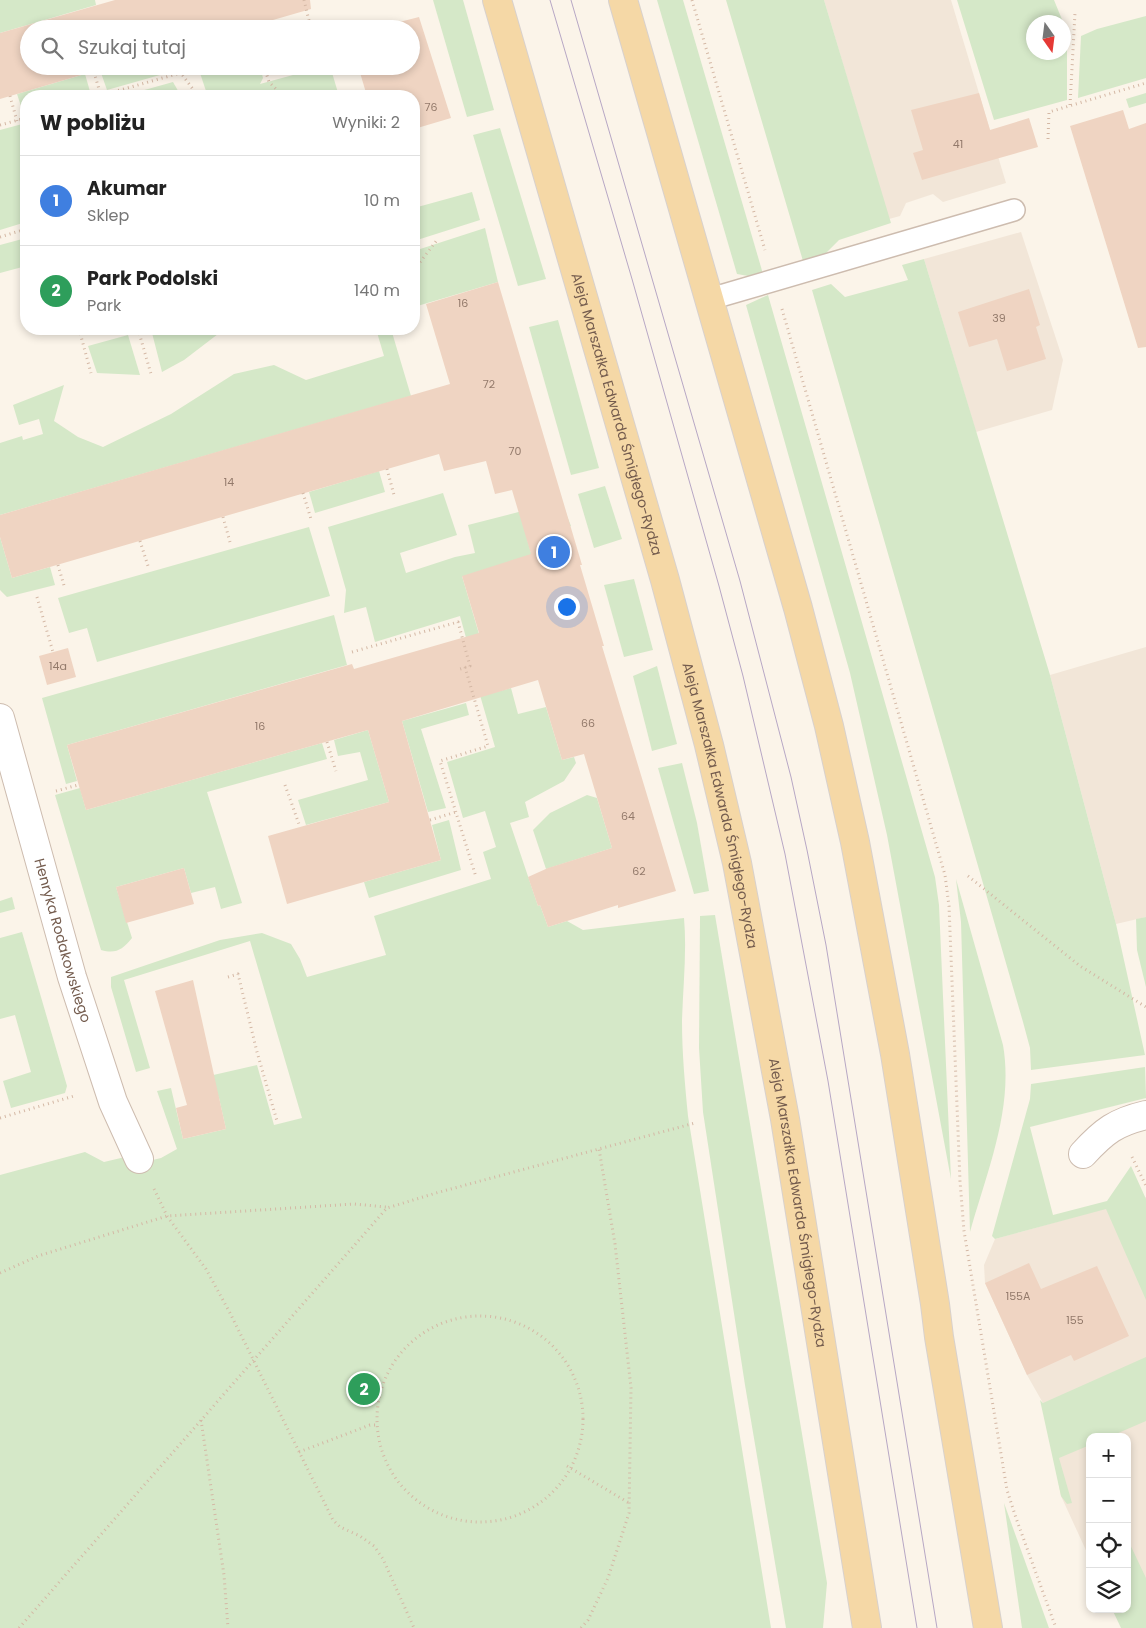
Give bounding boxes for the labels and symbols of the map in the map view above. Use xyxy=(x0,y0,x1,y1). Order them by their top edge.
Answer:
north arrow xyxy=(1026,15,1071,60)
house number: 76 xyxy=(425,99,438,115)
house number: 41 xyxy=(953,136,963,152)
street label: Aleja Marszałka Edwarda Śmigłego-Rydza xyxy=(567,270,667,558)
house number: 16 xyxy=(458,295,468,311)
house number: 39 xyxy=(992,310,1006,326)
house number: 72 xyxy=(483,376,495,392)
house number: 70 xyxy=(509,443,522,459)
house number: 14 xyxy=(224,474,234,490)
pin: 1 xyxy=(538,533,570,571)
your location xyxy=(554,594,580,620)
house number: 14a xyxy=(49,658,67,674)
street label: Aleja Marszałka Edwarda Śmigłego-Rydza xyxy=(677,660,763,950)
house number: 66 xyxy=(581,715,595,731)
house number: 16 xyxy=(255,718,265,734)
house number: 64 xyxy=(621,808,635,824)
street label: Henryka Rodakowskiego xyxy=(29,856,96,1025)
house number: 62 xyxy=(632,863,646,879)
street label: Aleja Marszałka Edwarda Śmigłego-Rydza xyxy=(764,1056,832,1349)
house number: 155A xyxy=(1006,1288,1031,1304)
house number: 155 xyxy=(1066,1312,1084,1328)
pin: 2 xyxy=(348,1370,380,1408)

